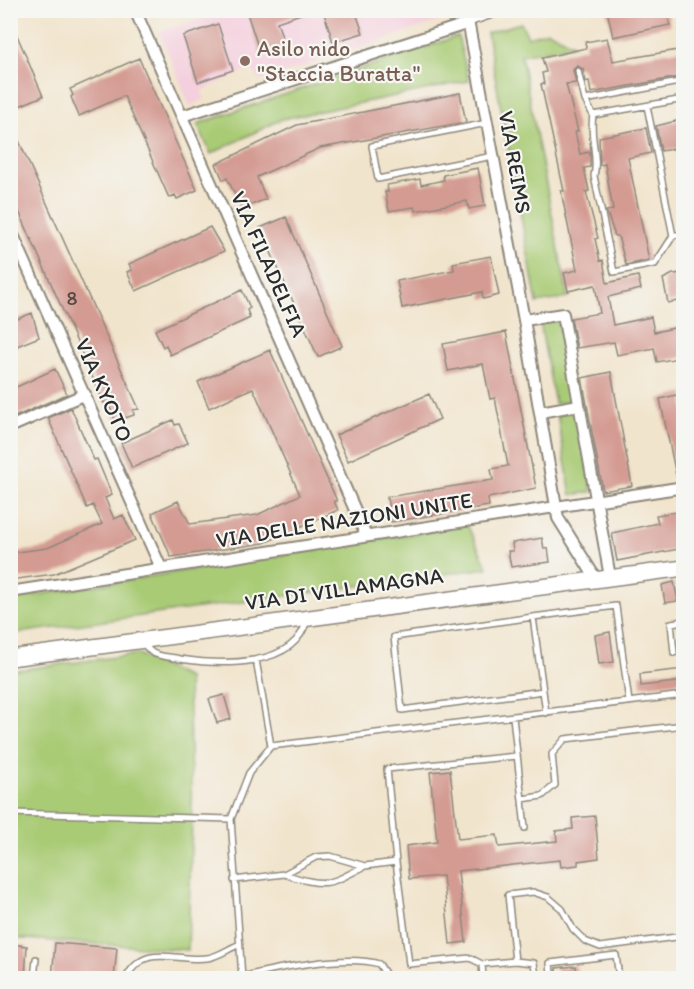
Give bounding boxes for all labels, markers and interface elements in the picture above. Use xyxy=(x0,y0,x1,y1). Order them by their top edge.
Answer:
place label: Asilo nido "Staccia Buratta" xyxy=(257,35,420,87)
marker: Asilo nido "Staccia Buratta" xyxy=(238,54,252,68)
street label: VIA REIMS xyxy=(493,109,537,215)
street label: VIA FILADELFIA xyxy=(225,187,313,341)
house number: 8 xyxy=(67,286,78,310)
street label: VIA KYOTO xyxy=(69,334,139,446)
street label: VIA DELLE NAZIONI UNITE xyxy=(214,486,474,554)
street label: VIA DI VILLAMAGNA xyxy=(243,562,445,616)

